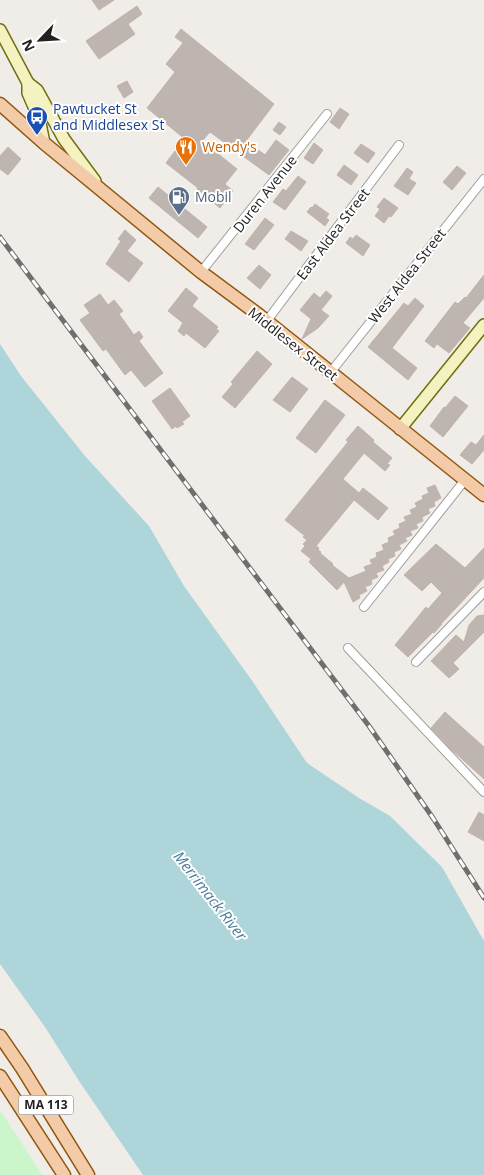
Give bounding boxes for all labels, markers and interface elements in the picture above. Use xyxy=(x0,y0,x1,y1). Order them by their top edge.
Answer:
north arrow xyxy=(15,15,65,65)
text: N xyxy=(17,37,39,55)
place label: Pawtucket St and Middlesex St xyxy=(53,99,164,134)
bus stop icon: Pawtucket St and Middlesex St xyxy=(25,105,49,136)
restaurant icon: Wendy's xyxy=(174,135,198,166)
place label: Wendy's xyxy=(202,137,257,156)
street label: Duren Avenue xyxy=(228,151,301,236)
street label: East Aldea Street xyxy=(292,184,373,283)
fuel station icon: Mobil xyxy=(167,185,191,216)
place label: Mobil xyxy=(195,187,232,206)
street label: West Aldea Street xyxy=(364,224,450,327)
street label: Middlesex Street xyxy=(244,302,342,385)
water label: Merrimack River xyxy=(170,847,253,945)
road number: MA 113 xyxy=(18,1096,74,1114)

